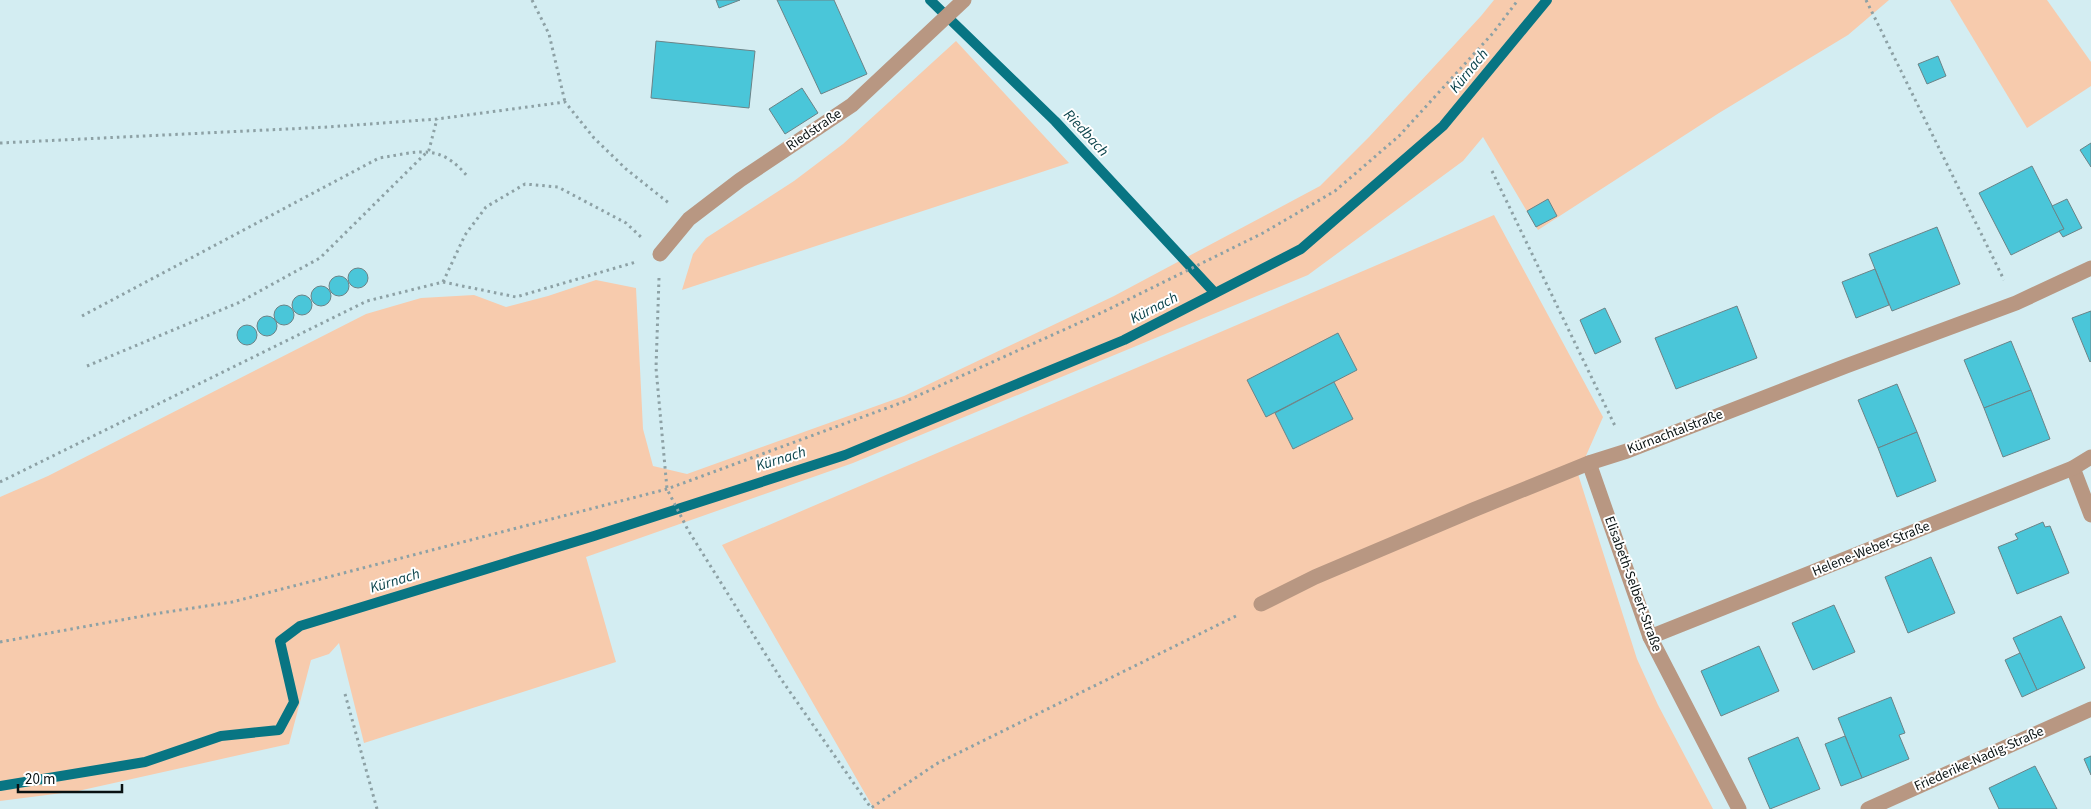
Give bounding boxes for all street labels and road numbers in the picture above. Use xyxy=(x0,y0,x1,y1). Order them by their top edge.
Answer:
street label: Riedstraße xyxy=(782,104,846,156)
street label: Kürnachtalstraße xyxy=(1624,405,1726,459)
street label: Elisabeth-Selbert-Straße xyxy=(1599,513,1667,655)
street label: Helene-Weber-Straße xyxy=(1809,516,1933,582)
street label: Friederike-Nadig-Straße xyxy=(1911,721,2047,797)

